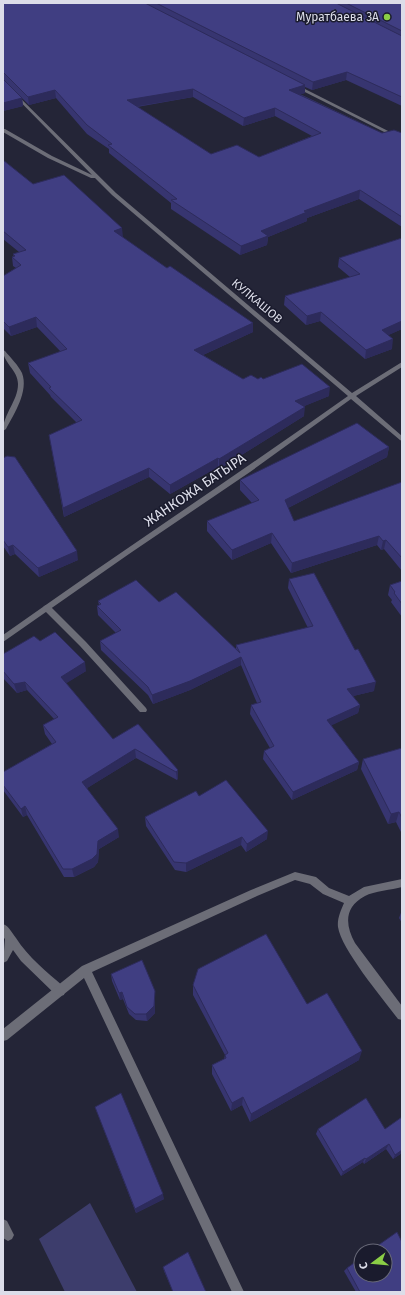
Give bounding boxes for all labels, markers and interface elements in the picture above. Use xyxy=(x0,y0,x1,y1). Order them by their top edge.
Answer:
place label: Муратбаева 3А xyxy=(296,10,379,24)
marker: Муратбаева 3А xyxy=(382,12,392,22)
street label: КУЛКАШОВ xyxy=(229,276,285,326)
street label: ЖАНКОЖА БАТЫРА xyxy=(141,450,249,530)
north arrow xyxy=(353,1243,393,1283)
text: С xyxy=(357,1260,371,1270)

